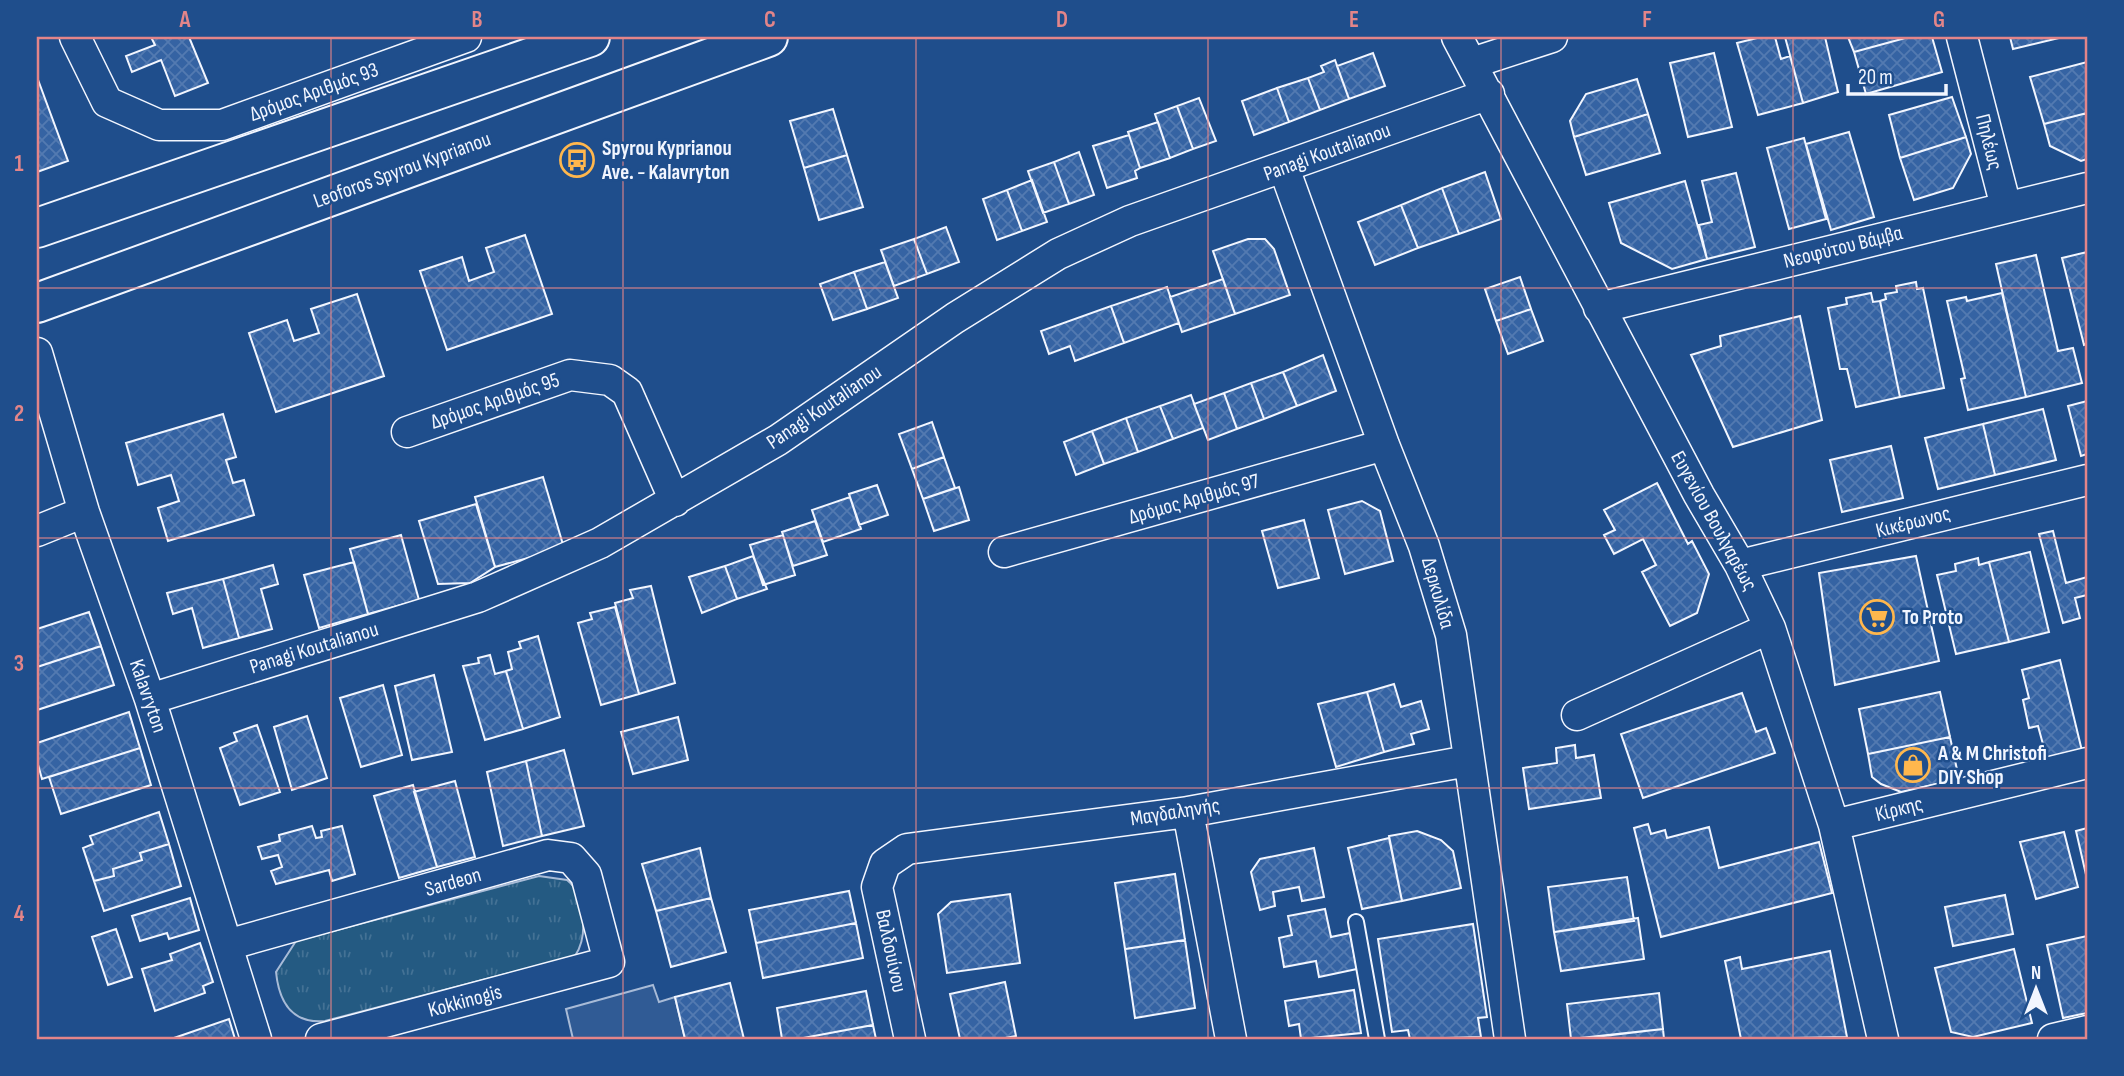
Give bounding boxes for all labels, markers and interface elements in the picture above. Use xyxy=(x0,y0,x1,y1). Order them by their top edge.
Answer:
text: A xyxy=(179,6,192,34)
text: B xyxy=(472,6,483,34)
text: C xyxy=(764,6,776,34)
text: D xyxy=(1056,6,1068,34)
text: E xyxy=(1349,6,1359,34)
text: F xyxy=(1642,6,1652,34)
text: G xyxy=(1933,6,1945,34)
scale bar xyxy=(1848,52,1946,96)
street label: Δρόμος Αριθμός 93 xyxy=(246,57,382,127)
text: 20 m xyxy=(1858,65,1893,90)
street label: Πηλέως xyxy=(1970,111,2008,173)
street label: Panagi Koutalianou xyxy=(1260,117,1394,187)
street label: Leoforos Spyrou Kyprianou xyxy=(310,126,494,214)
place label: Spyrou Kyprianou Ave. - Kalavryton xyxy=(601,136,732,185)
bus stop icon: Spyrou Kyprianou Ave. - Kalavryton xyxy=(558,141,596,179)
text: 1 xyxy=(14,150,24,178)
street label: Νεοφύτου Βάμβα xyxy=(1781,220,1905,274)
street label: Panagi Koutalianou xyxy=(762,359,886,455)
street label: Δρόμος Αριθμός 95 xyxy=(427,367,563,435)
text: 2 xyxy=(14,400,24,428)
street label: Ευγενίου Βουλγαρέως xyxy=(1665,447,1763,595)
street label: Δρόμος Αριθμός 97 xyxy=(1126,468,1263,530)
street label: Κικέρωνος xyxy=(1873,501,1953,543)
street label: Δερκυλίδα xyxy=(1416,555,1460,632)
supermarket icon: To Proto xyxy=(1858,598,1896,636)
place label: To Proto xyxy=(1902,605,1963,630)
street label: Panagi Koutalianou xyxy=(247,617,381,679)
text: 3 xyxy=(14,650,24,678)
street label: Kalavryton xyxy=(124,656,172,736)
place label: A & M Christofi DIY Shop xyxy=(1937,741,2047,790)
shop icon: A & M Christofi DIY Shop xyxy=(1894,746,1932,784)
street label: Κίρκης xyxy=(1873,791,1925,827)
street label: Μαγδαληνής xyxy=(1128,793,1222,831)
street label: Sardeon xyxy=(422,862,484,902)
text: 4 xyxy=(14,900,25,928)
street label: Βαλδουίνου xyxy=(870,907,912,995)
north arrow xyxy=(2002,954,2072,1024)
text: N xyxy=(2031,962,2041,985)
street label: Kokkinogis xyxy=(425,979,505,1023)

